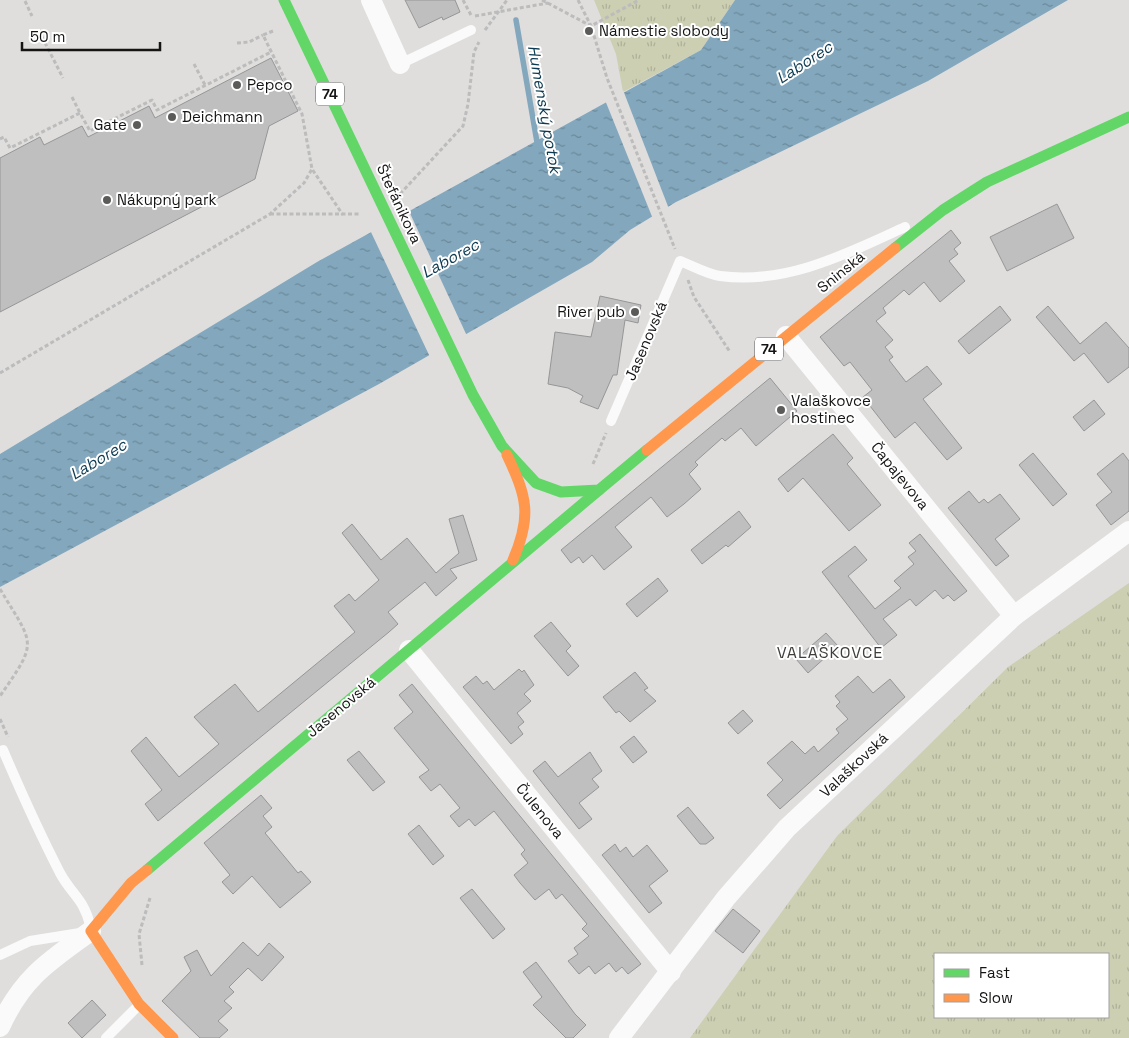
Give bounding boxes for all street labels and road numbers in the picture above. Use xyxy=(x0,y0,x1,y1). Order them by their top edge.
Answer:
road number: 74 xyxy=(316,82,344,106)
street label: Štefánikova xyxy=(373,161,426,247)
street label: Sninská xyxy=(813,246,869,297)
street label: Jasenovská xyxy=(620,298,671,383)
road number: 74 xyxy=(755,338,783,360)
street label: Čapajevova xyxy=(867,438,934,514)
street label: Jasenovská xyxy=(302,672,379,741)
street label: Valaškovská xyxy=(816,728,892,801)
street label: Čulenova xyxy=(512,779,569,843)

